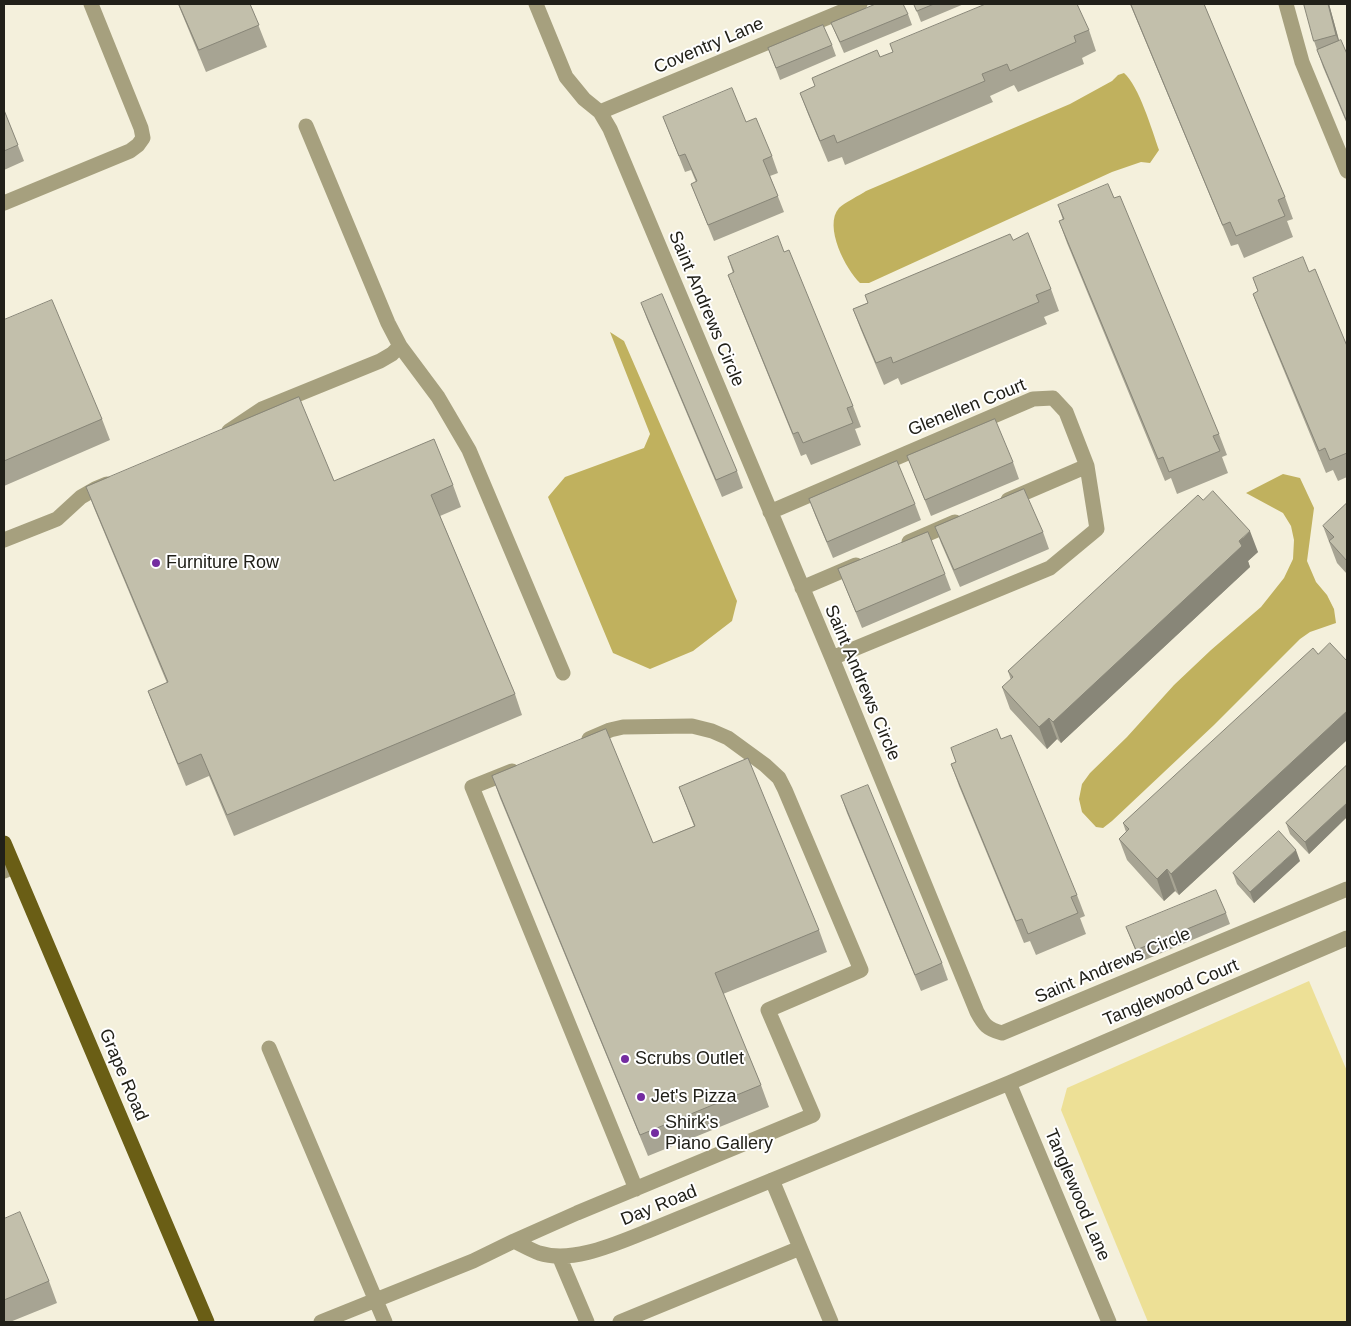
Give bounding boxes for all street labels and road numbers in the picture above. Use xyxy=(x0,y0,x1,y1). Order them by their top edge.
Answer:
street label: Coventry Lane xyxy=(651,13,767,79)
street label: Saint Andrews Circle xyxy=(663,228,749,390)
street label: Glenellen Court xyxy=(905,375,1029,441)
street label: Saint Andrews Circle xyxy=(819,602,905,764)
street label: Saint Andrews Circle xyxy=(1032,923,1194,1009)
street label: Tanglewood Court xyxy=(1100,955,1242,1031)
street label: Grape Road xyxy=(94,1026,152,1124)
street label: Tanglewood Lane xyxy=(1039,1126,1115,1264)
street label: Day Road xyxy=(618,1181,700,1231)

